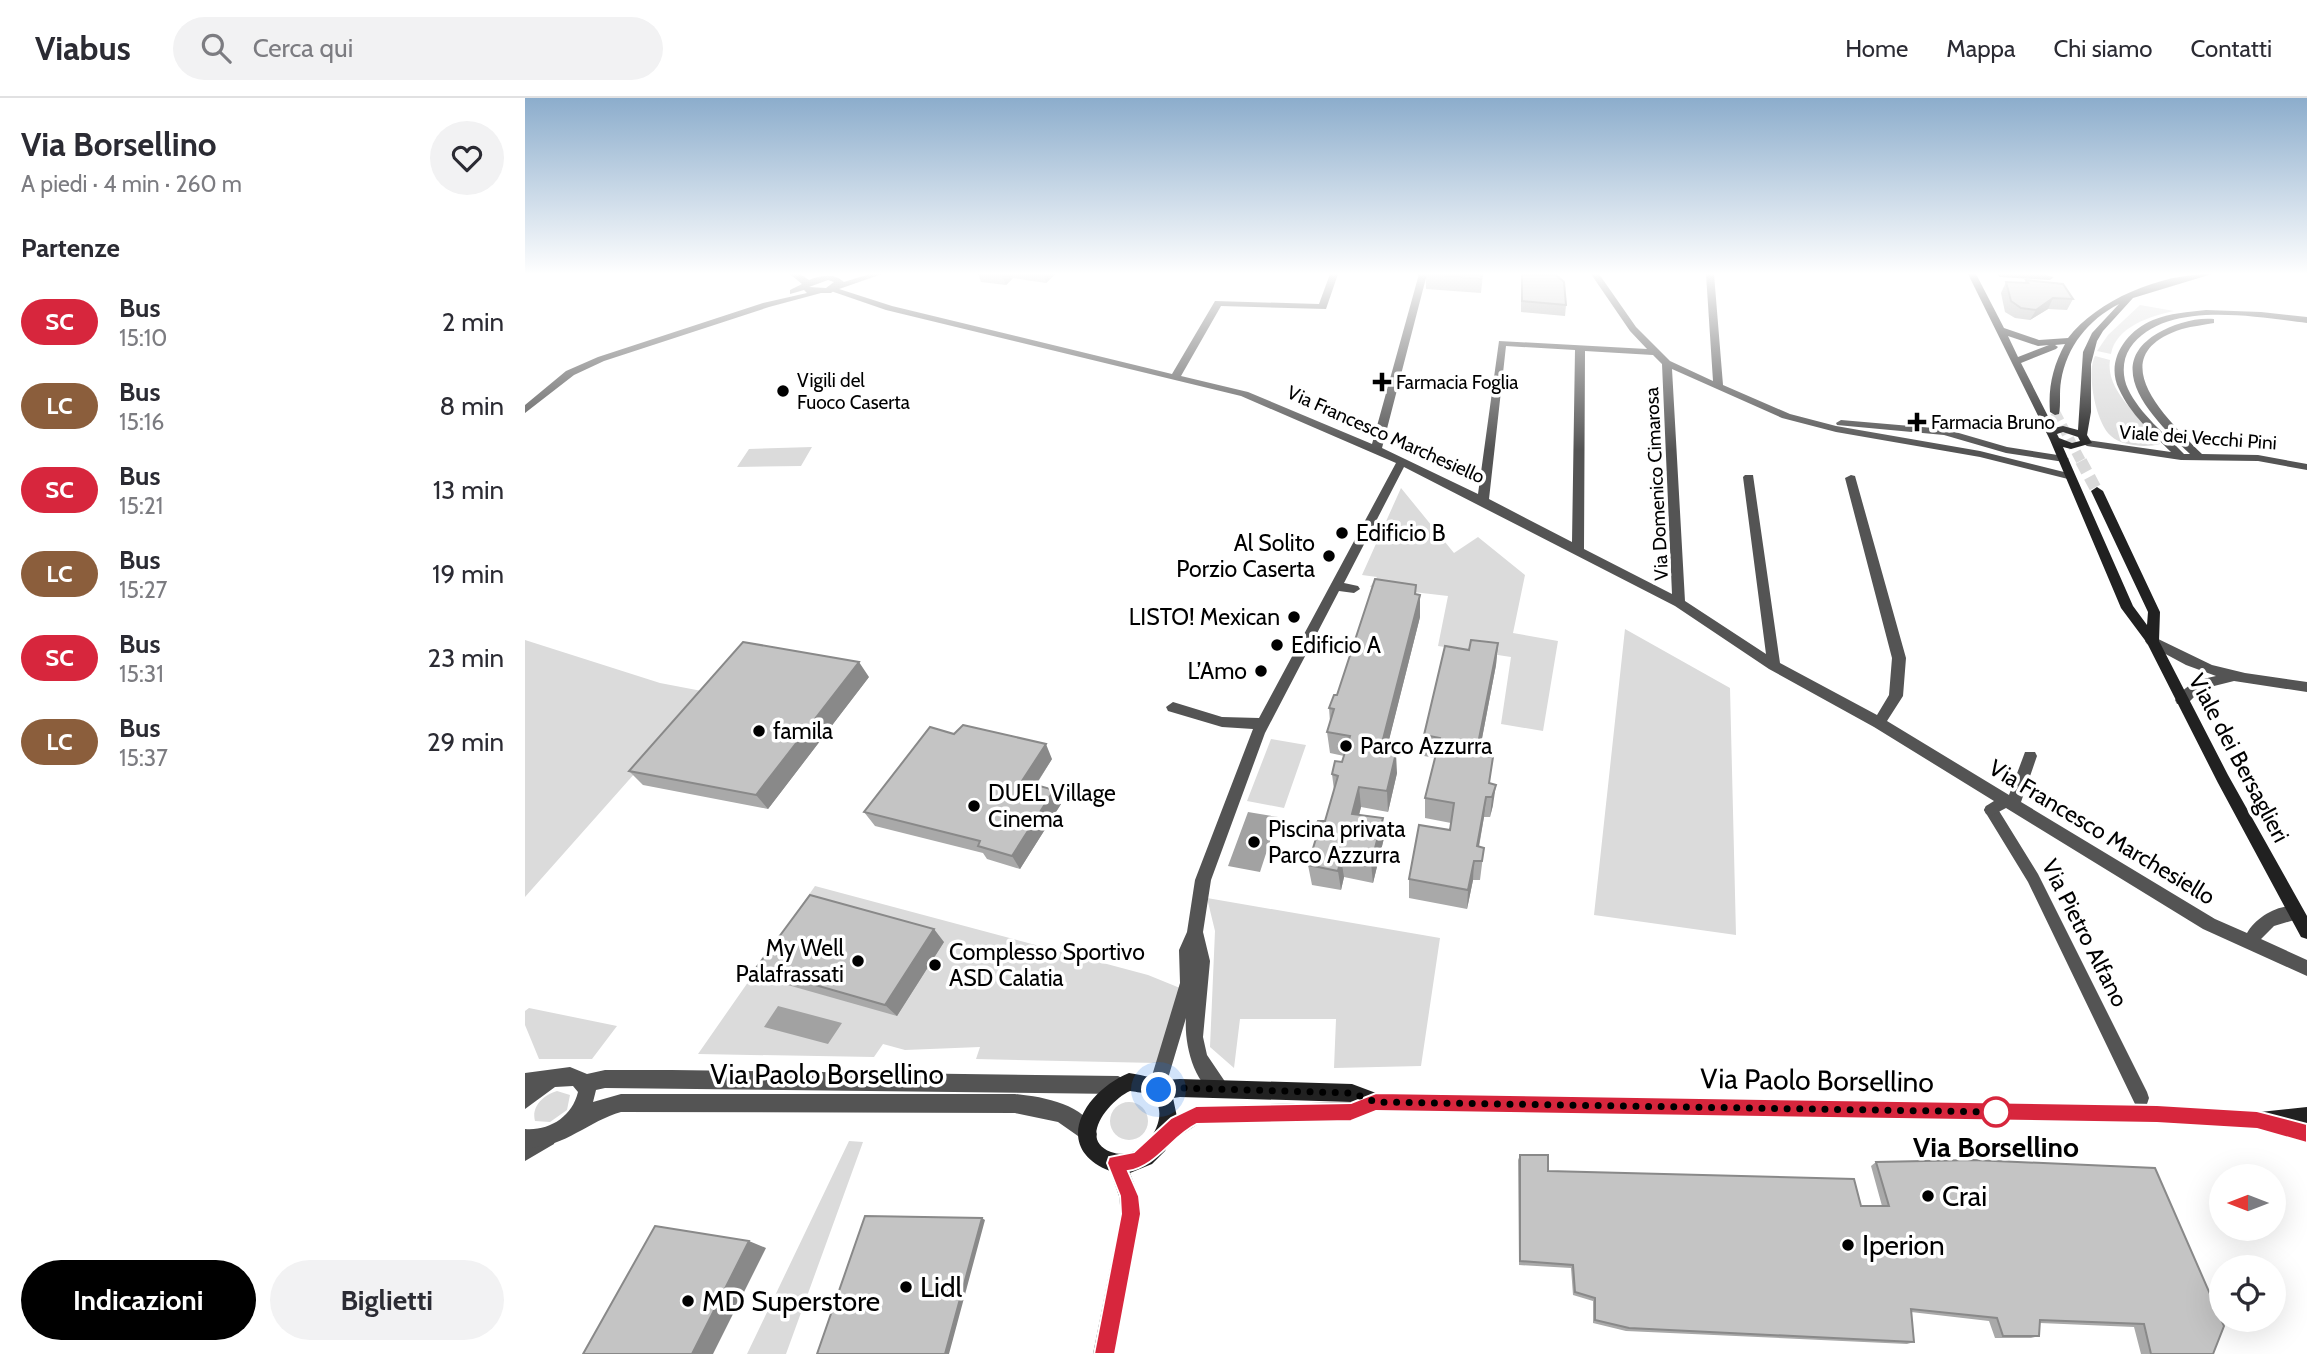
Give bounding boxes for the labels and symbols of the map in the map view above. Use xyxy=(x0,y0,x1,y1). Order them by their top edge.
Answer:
place label: Vigili del Fuoco Caserta xyxy=(797,369,910,414)
place label: Farmacia Foglia xyxy=(1396,371,1518,394)
marker: Farmacia Foglia xyxy=(1374,374,1390,390)
street label: Via Francesco Marchesiello xyxy=(1284,381,1488,488)
marker: Vigili del Fuoco Caserta xyxy=(775,383,791,399)
street label: Via Domenico Cimarosa xyxy=(1640,387,1673,581)
place label: Farmacia Bruno xyxy=(1931,411,2055,434)
marker: Farmacia Bruno xyxy=(1909,414,1925,430)
street label: Viale dei Vecchi Pini xyxy=(2118,421,2278,454)
place label: Edificio B xyxy=(1356,519,1446,547)
marker: Edificio B xyxy=(1334,525,1350,541)
place label: Al Solito Porzio Caserta xyxy=(1176,529,1315,583)
marker: Al Solito Porzio Caserta xyxy=(1321,548,1337,564)
place label: LISTO! Mexican xyxy=(1129,603,1280,631)
marker: LISTO! Mexican xyxy=(1286,609,1302,625)
place label: Edificio A xyxy=(1291,631,1381,659)
marker: Edificio A xyxy=(1269,637,1285,653)
place label: L’Amo xyxy=(1187,657,1247,685)
marker: L’Amo xyxy=(1253,663,1269,679)
street label: Viale dei Bersaglieri xyxy=(2183,669,2295,847)
place label: famila xyxy=(773,717,833,745)
marker: famila xyxy=(751,723,767,739)
place label: Parco Azzurra xyxy=(1360,732,1492,760)
marker: Parco Azzurra xyxy=(1338,738,1354,754)
street label: Via Francesco Marchesiello xyxy=(1984,753,2220,911)
place label: DUEL Village Cinema xyxy=(988,779,1116,833)
marker: DUEL Village Cinema xyxy=(966,798,982,814)
place label: Piscina privata Parco Azzurra xyxy=(1268,815,1406,869)
marker: Piscina privata Parco Azzurra xyxy=(1246,834,1262,850)
street label: Via Pietro Alfano xyxy=(2036,855,2134,1011)
place label: My Well Palafrassati xyxy=(736,934,845,988)
place label: Complesso Sportivo ASD Calatia xyxy=(949,938,1145,992)
marker: My Well Palafrassati xyxy=(850,953,866,969)
marker: Complesso Sportivo ASD Calatia xyxy=(927,957,943,973)
street label: Via Paolo Borsellino xyxy=(710,1057,944,1091)
street label: Via Paolo Borsellino xyxy=(1700,1061,1934,1099)
your location xyxy=(1141,1072,1176,1107)
marker: Via Borsellino xyxy=(1981,1097,2011,1127)
place label: Via Borsellino xyxy=(1913,1130,2079,1164)
north arrow xyxy=(2209,1164,2285,1241)
place label: Crai xyxy=(1942,1179,1987,1213)
marker: Crai xyxy=(1920,1188,1936,1204)
place label: Iperion xyxy=(1862,1228,1945,1262)
marker: Iperion xyxy=(1840,1237,1856,1253)
place label: Lidl xyxy=(920,1270,963,1304)
marker: Lidl xyxy=(898,1279,914,1295)
place label: MD Superstore xyxy=(702,1284,880,1318)
marker: MD Superstore xyxy=(680,1293,696,1309)

